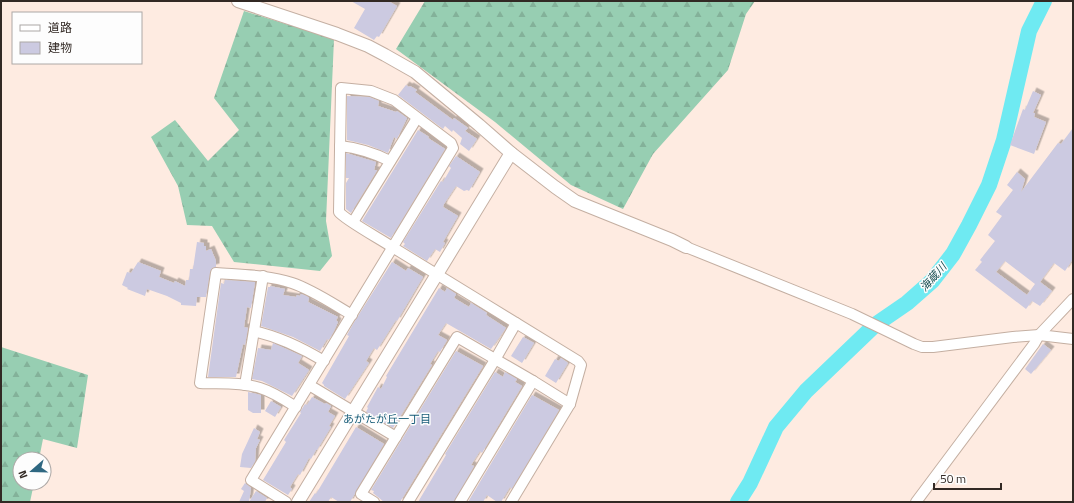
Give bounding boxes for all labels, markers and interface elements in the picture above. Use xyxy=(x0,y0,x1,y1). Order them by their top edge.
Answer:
legend xyxy=(12,12,142,64)
text: 道路 xyxy=(48,18,72,37)
text: 建物 xyxy=(48,38,72,57)
water label: 海蔵川 xyxy=(916,259,951,295)
district label: あがたが丘一丁目 xyxy=(343,411,431,427)
north arrow xyxy=(12,451,52,491)
scale bar xyxy=(934,465,1001,491)
text: N xyxy=(14,468,31,481)
text: 50 m xyxy=(940,469,966,488)

